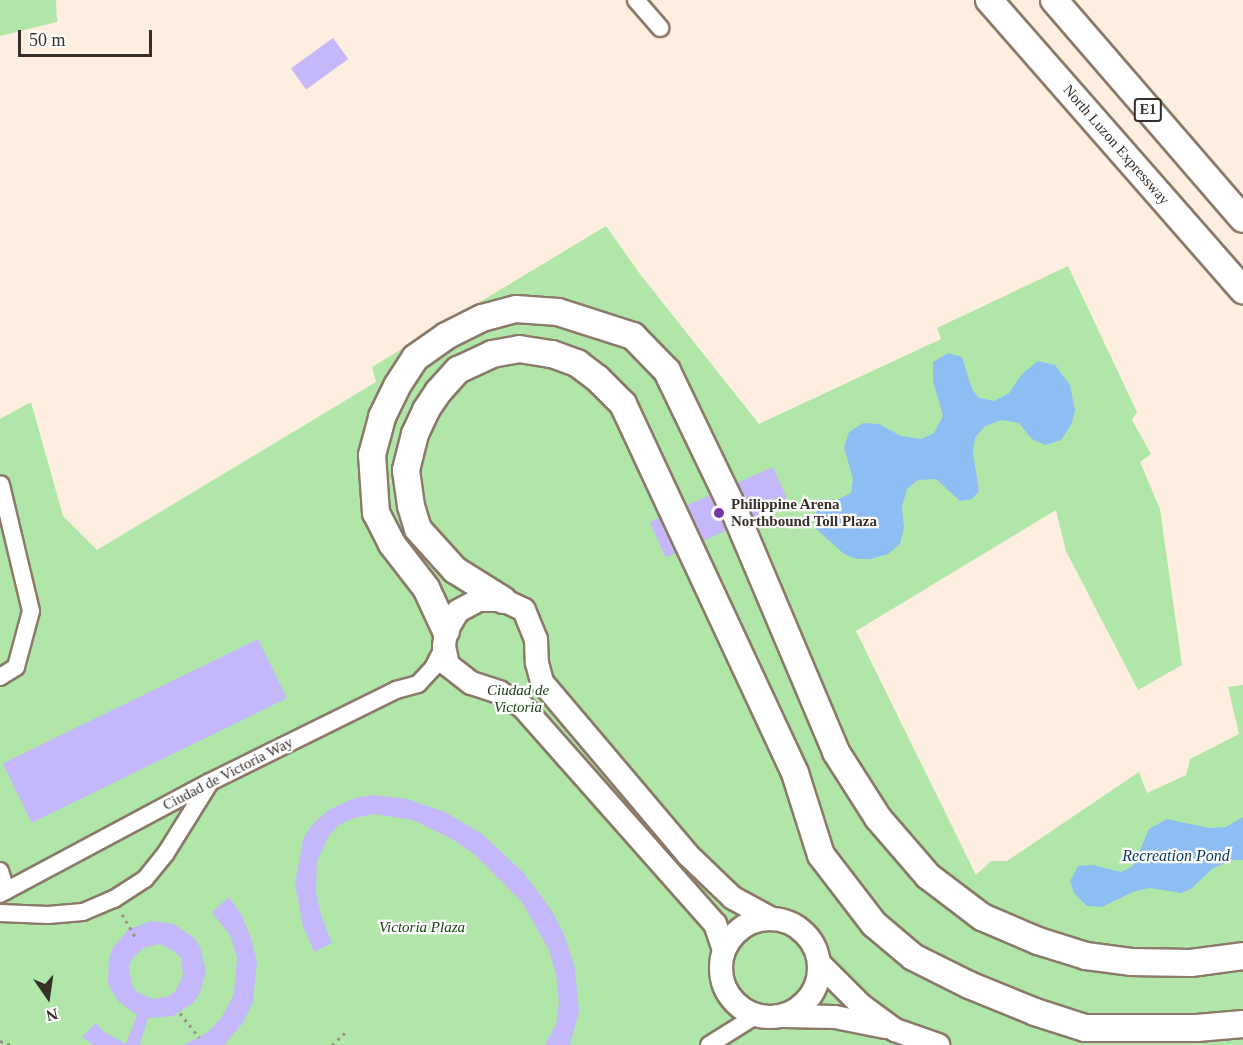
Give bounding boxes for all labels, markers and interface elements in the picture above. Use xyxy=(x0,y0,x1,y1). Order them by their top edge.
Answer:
scale bar xyxy=(21,18,154,56)
text: 50 m xyxy=(29,30,66,50)
street label: North Luzon Expressway xyxy=(1059,81,1173,209)
road number: E1 xyxy=(1133,99,1163,121)
place label: Philippine Arena Northbound Toll Plaza xyxy=(731,495,877,530)
marker: Philippine Arena Northbound Toll Plaza xyxy=(712,506,726,520)
park label: Ciudad de Victoria xyxy=(487,681,549,716)
street label: Ciudad de Victoria Way xyxy=(160,733,296,815)
water label: Recreation Pond xyxy=(1122,846,1230,866)
park label: Victoria Plaza xyxy=(379,919,465,937)
north arrow xyxy=(18,967,78,1027)
text: N xyxy=(45,1005,60,1025)

